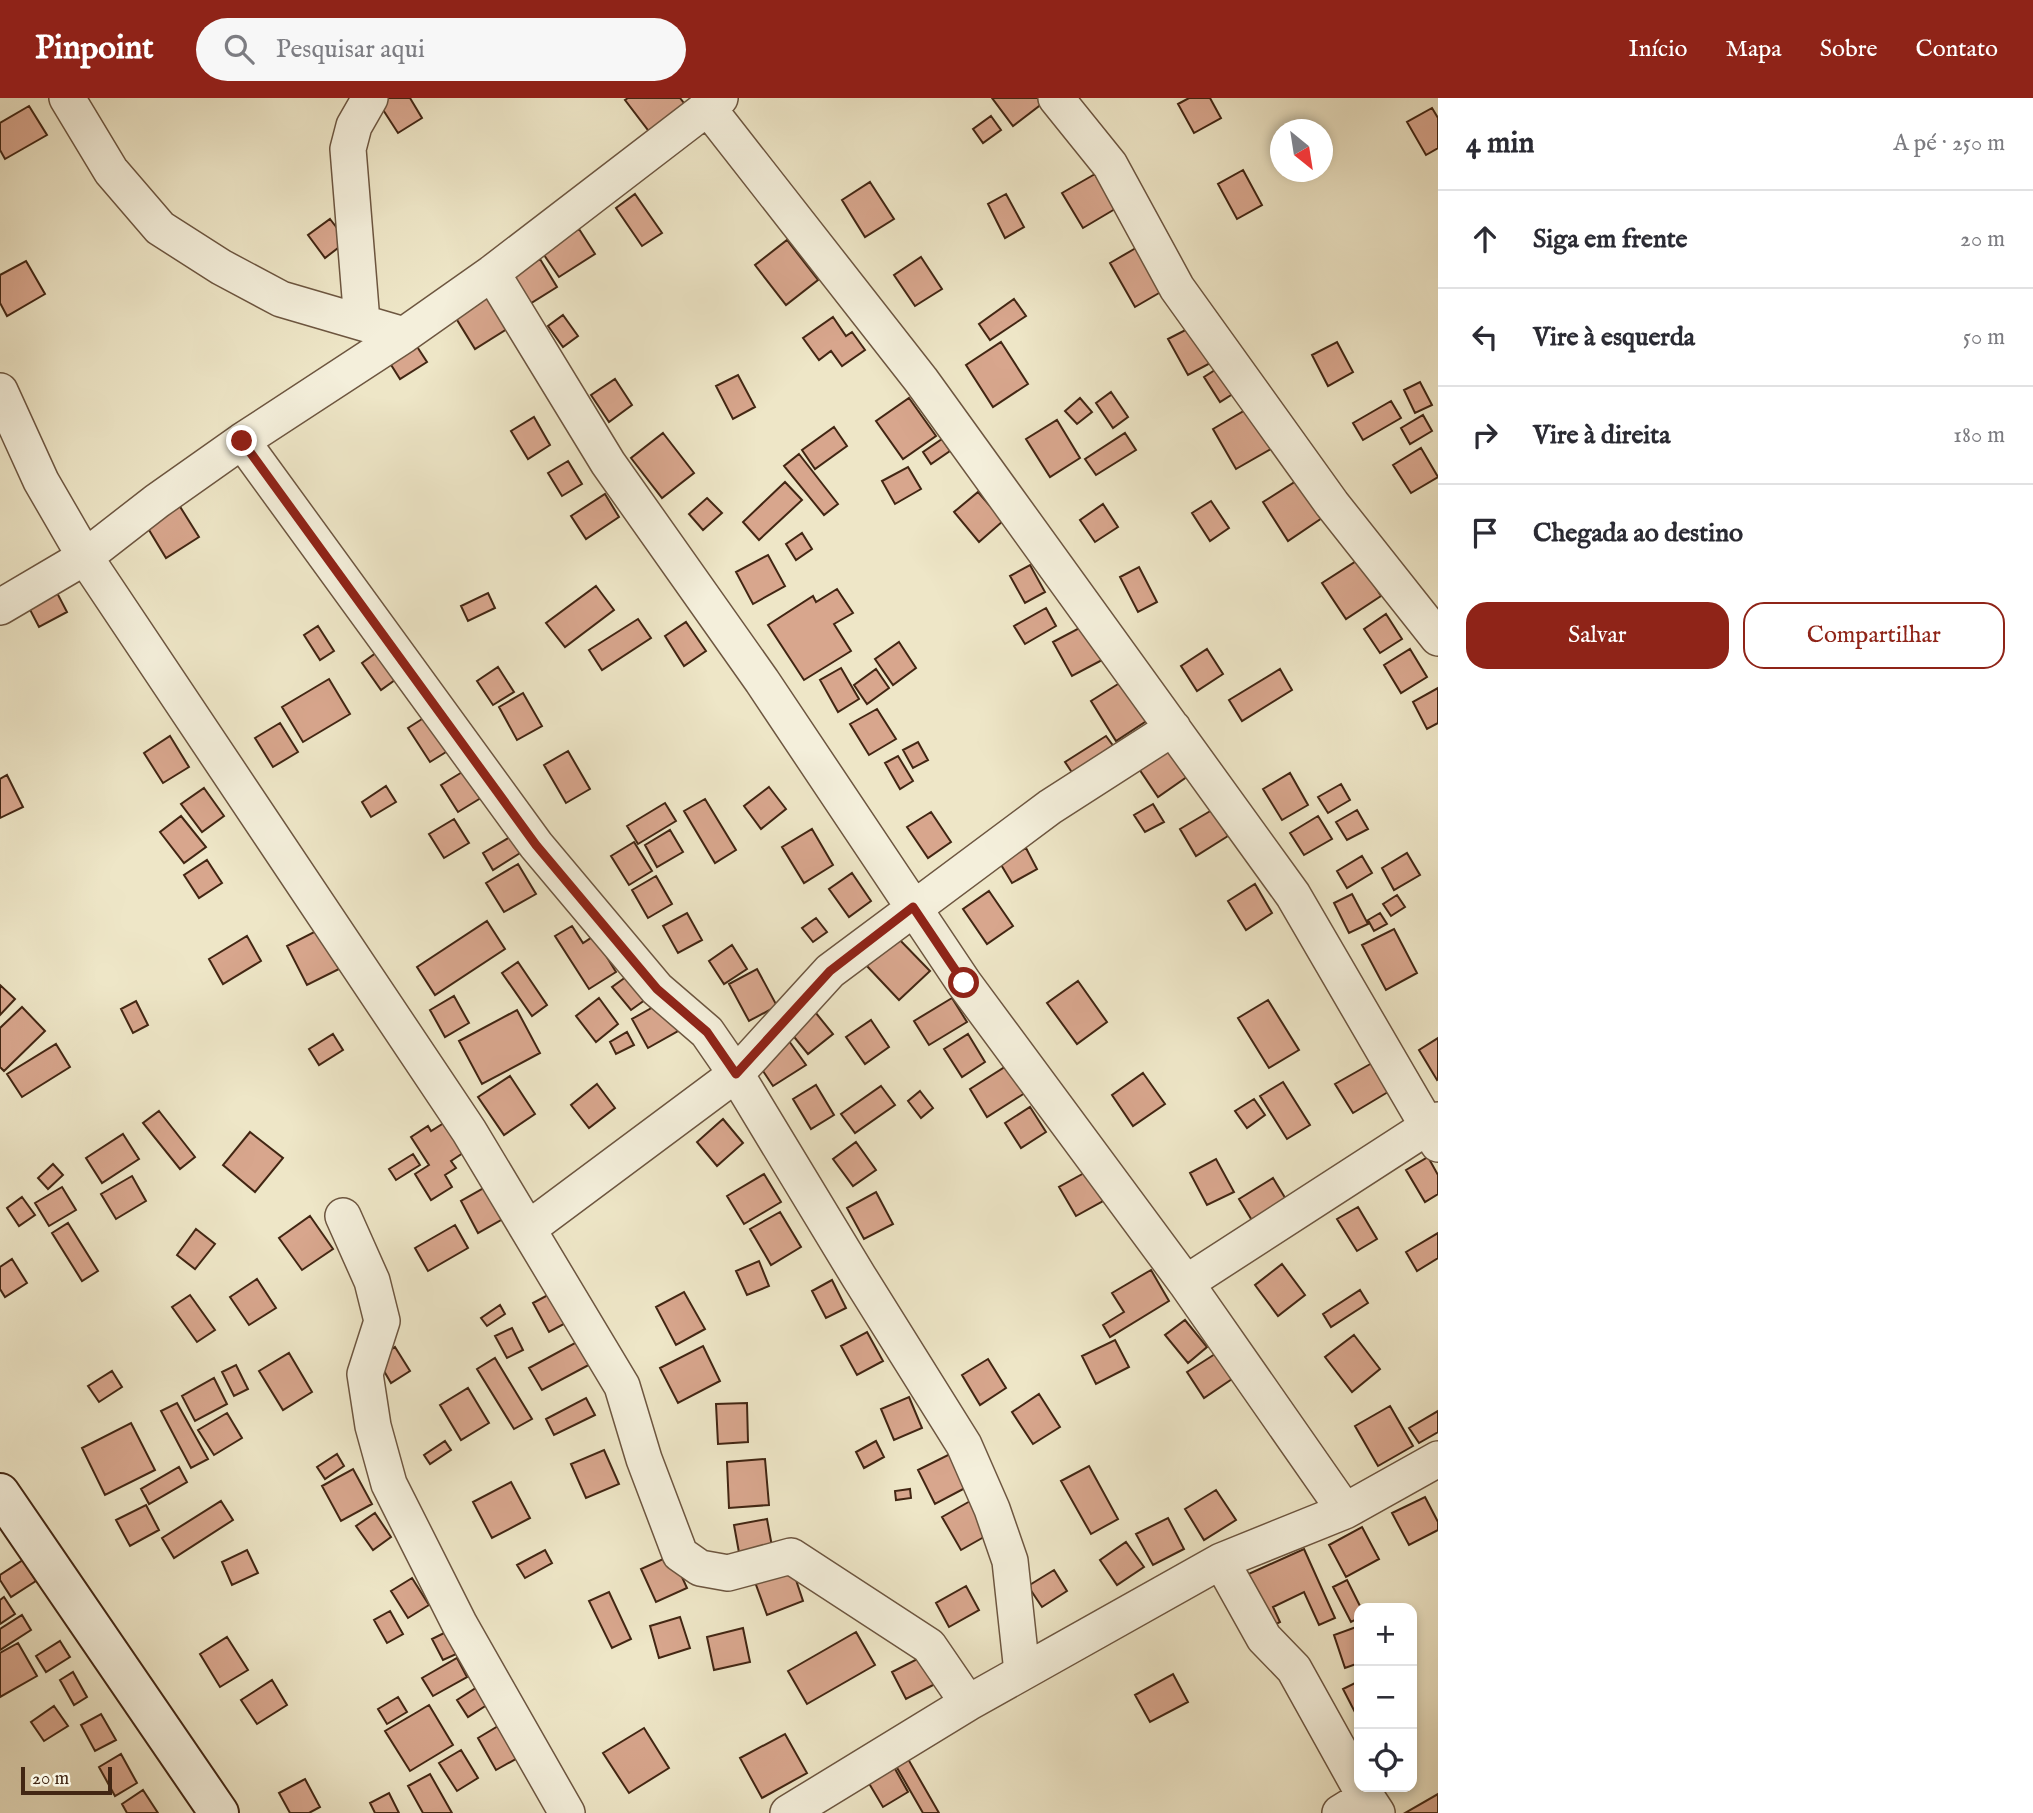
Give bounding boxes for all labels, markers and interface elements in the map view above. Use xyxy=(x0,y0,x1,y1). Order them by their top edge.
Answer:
search box xyxy=(196,18,686,81)
text: Pinpoint xyxy=(35,28,154,70)
icon: search xyxy=(220,30,258,68)
text: Pesquisar aqui xyxy=(276,33,425,66)
text: Início xyxy=(1628,34,1687,65)
text: Mapa xyxy=(1725,34,1782,65)
text: Sobre xyxy=(1820,34,1878,65)
text: Contato xyxy=(1916,34,1998,65)
north arrow xyxy=(1270,119,1333,182)
text: 4 min xyxy=(1466,125,1534,163)
text: A pé · 250 m xyxy=(1893,129,2005,158)
icon: ahead xyxy=(1466,220,1504,258)
text: Siga em frente xyxy=(1533,223,1688,256)
text: 20 m xyxy=(1960,225,2005,254)
icon: left xyxy=(1466,318,1504,356)
text: Vire à esquerda xyxy=(1533,321,1695,354)
text: 50 m xyxy=(1963,323,2005,352)
icon: right xyxy=(1466,416,1504,454)
text: Vire à direita xyxy=(1533,419,1670,452)
text: 180 m xyxy=(1953,421,2005,450)
route end xyxy=(226,425,257,456)
icon: arrive xyxy=(1466,514,1504,552)
text: Chegada ao destino xyxy=(1533,517,1743,550)
button: Salvar xyxy=(1466,602,1729,669)
button: Compartilhar xyxy=(1743,602,2005,669)
route start xyxy=(948,967,979,998)
map controls xyxy=(1354,1603,1417,1792)
button: + xyxy=(1354,1603,1417,1666)
button: − xyxy=(1354,1666,1417,1729)
button: locate xyxy=(1354,1729,1417,1792)
scale bar xyxy=(21,1764,112,1796)
text: 20 m xyxy=(32,1767,69,1791)

